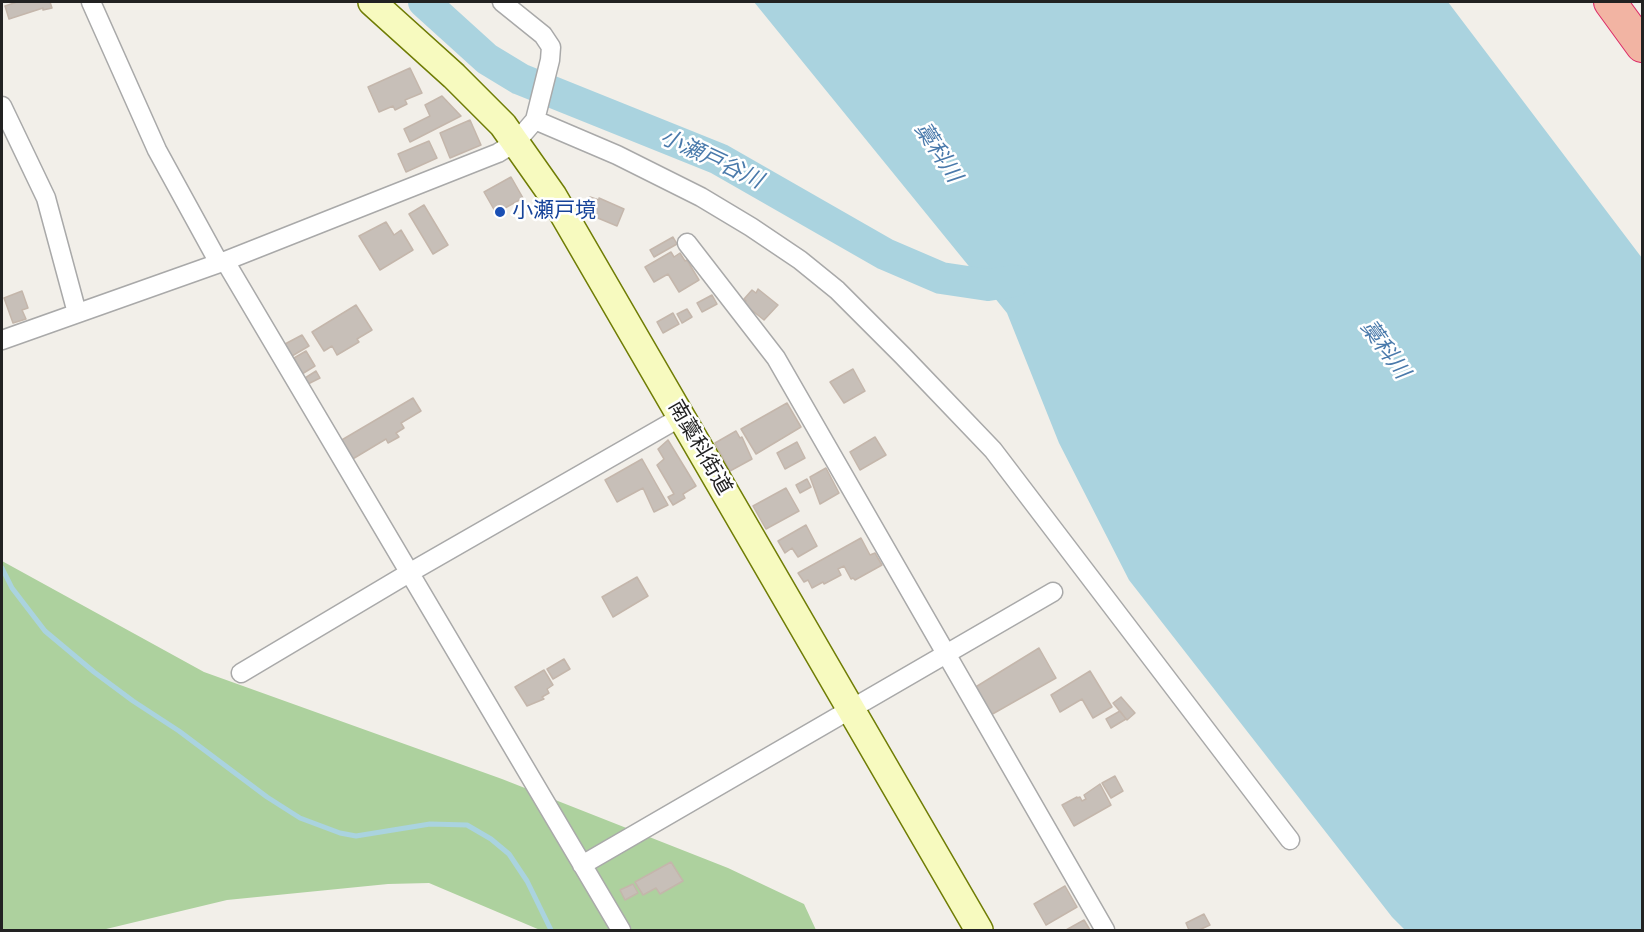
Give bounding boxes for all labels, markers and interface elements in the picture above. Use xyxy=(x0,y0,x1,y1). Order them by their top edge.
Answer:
water label: 藁科川 xyxy=(908,118,966,188)
water label: 小瀬戸谷川 xyxy=(656,125,766,195)
place label: 小瀬戸境 xyxy=(512,199,596,225)
marker: 小瀬戸境 xyxy=(493,205,507,219)
water label: 藁科川 xyxy=(1354,316,1414,384)
street label: 南藁科街道 xyxy=(662,396,736,500)

